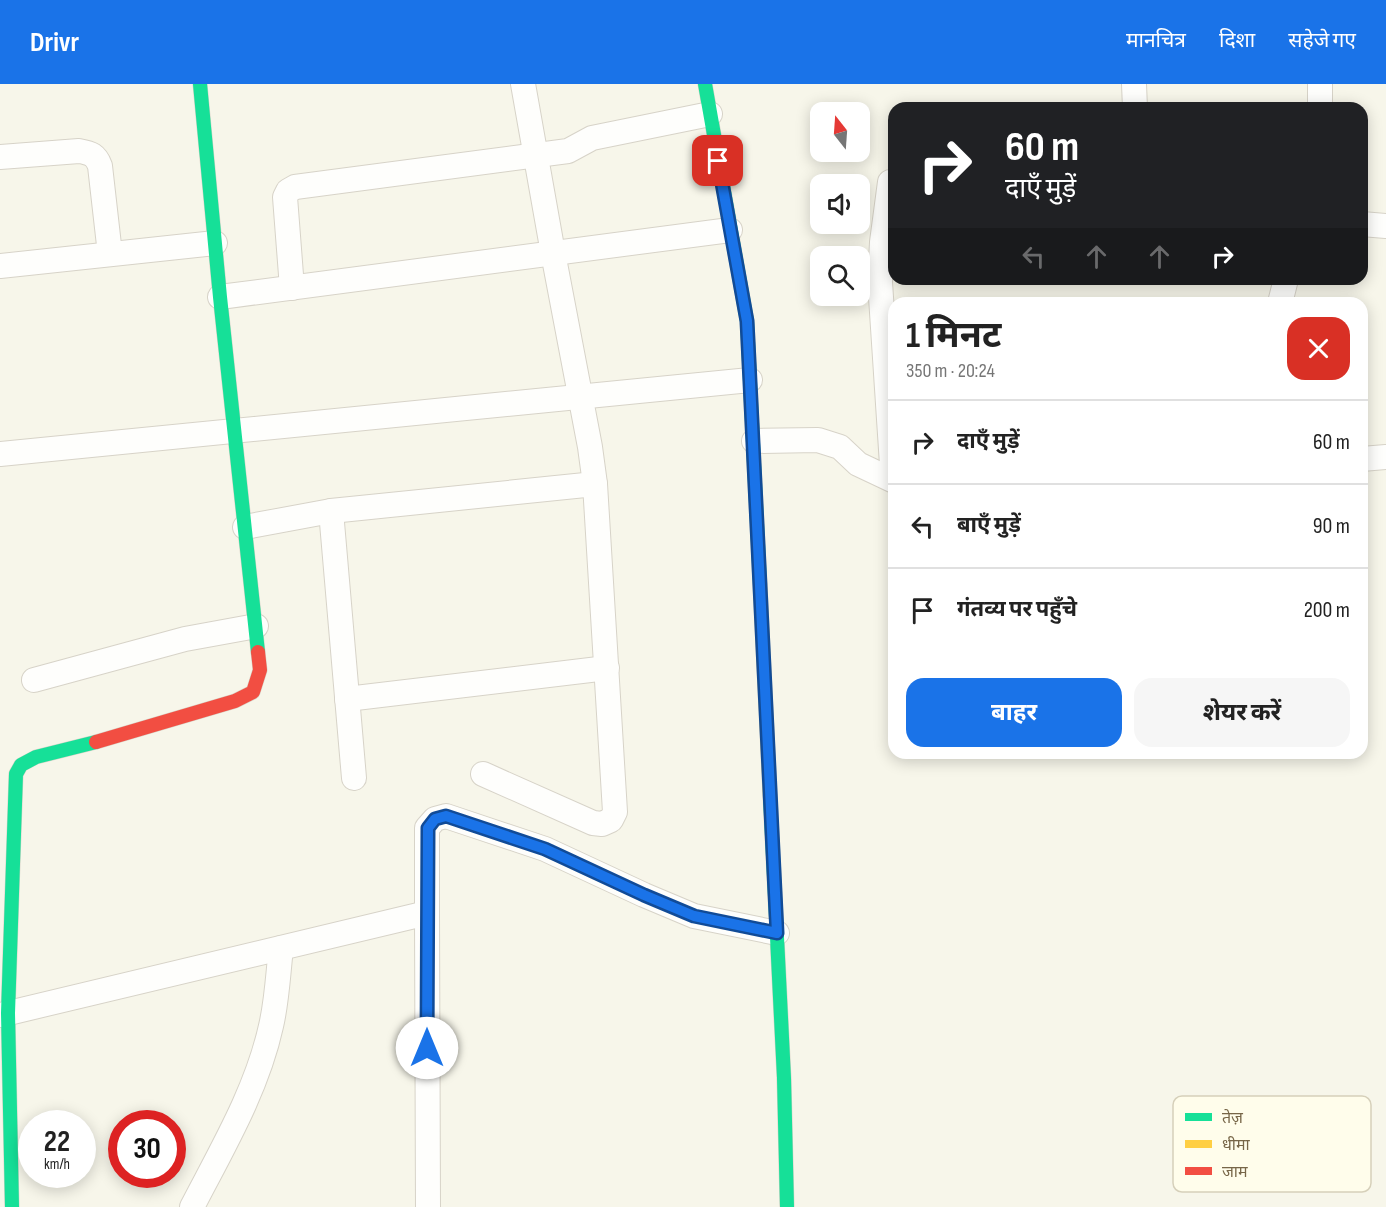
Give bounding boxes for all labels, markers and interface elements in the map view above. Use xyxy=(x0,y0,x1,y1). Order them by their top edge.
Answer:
text: Drivr xyxy=(30,26,79,59)
text: मानचित्र xyxy=(1126,28,1186,53)
text: दिशा xyxy=(1219,28,1255,53)
text: सहेजे गए xyxy=(1288,28,1356,53)
north arrow xyxy=(810,102,870,162)
map controls xyxy=(810,102,870,306)
text: 60 m xyxy=(1005,122,1079,173)
icon: right xyxy=(906,126,984,204)
pin xyxy=(692,135,743,186)
icon: arrive xyxy=(701,144,734,177)
text: दाएँ मुड़ें xyxy=(1005,173,1076,205)
button: sound xyxy=(810,174,870,234)
icon: left xyxy=(1017,240,1050,273)
icon: ahead xyxy=(1080,240,1113,273)
icon: ahead xyxy=(1143,240,1176,273)
icon: right xyxy=(1206,240,1239,273)
button: search xyxy=(810,246,870,306)
text: 1 मिनट xyxy=(906,315,1001,358)
button: close xyxy=(1287,317,1350,380)
text: 350 m · 20:24 xyxy=(906,359,995,383)
icon: right xyxy=(906,426,939,459)
text: दाएँ मुड़ें xyxy=(957,428,1020,455)
text: 60 m xyxy=(1313,429,1350,456)
icon: left xyxy=(906,510,939,543)
text: बाएँ मुड़ें xyxy=(957,512,1021,539)
text: 90 m xyxy=(1313,513,1350,540)
icon: arrive xyxy=(906,594,939,627)
text: गंतव्य पर पहुँचे xyxy=(957,596,1077,623)
text: 200 m xyxy=(1304,597,1350,624)
button: बाहर xyxy=(906,678,1122,747)
button: शेयर करें xyxy=(1134,678,1350,747)
position arrow xyxy=(395,1016,459,1080)
legend xyxy=(1173,1096,1371,1192)
text: तेज़ xyxy=(1222,1108,1244,1128)
speed limit sign: 30 xyxy=(108,1110,186,1188)
text: 22 xyxy=(44,1124,70,1160)
text: धीमा xyxy=(1222,1136,1251,1155)
text: km/h xyxy=(44,1155,70,1174)
text: जाम xyxy=(1222,1163,1248,1182)

